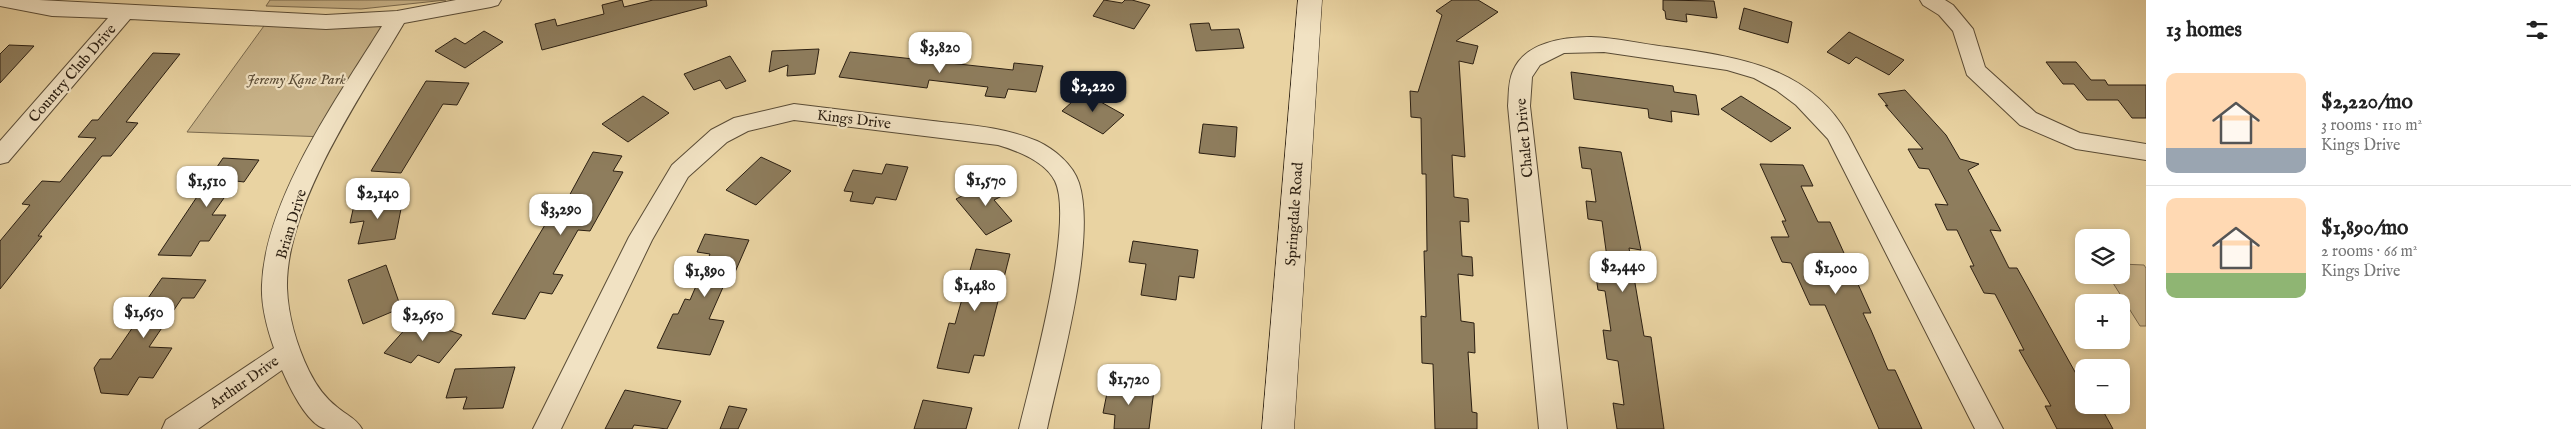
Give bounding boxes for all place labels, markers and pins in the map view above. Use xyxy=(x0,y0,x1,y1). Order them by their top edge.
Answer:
pin: $3,820 xyxy=(899,32,981,74)
pin: $2,220 xyxy=(1052,70,1134,113)
pin: $1,570 xyxy=(945,164,1027,207)
pin: $1,510 xyxy=(166,166,248,208)
pin: $2,140 xyxy=(337,178,419,220)
pin: $3,290 xyxy=(520,194,602,236)
pin: $2,440 xyxy=(1582,250,1664,293)
pin: $1,000 xyxy=(1795,252,1877,295)
pin: $1,890 xyxy=(664,256,746,298)
pin: $1,480 xyxy=(934,270,1016,312)
pin: $1,650 xyxy=(103,296,185,339)
pin: $2,650 xyxy=(382,300,464,342)
pin: $1,720 xyxy=(1088,364,1170,406)

